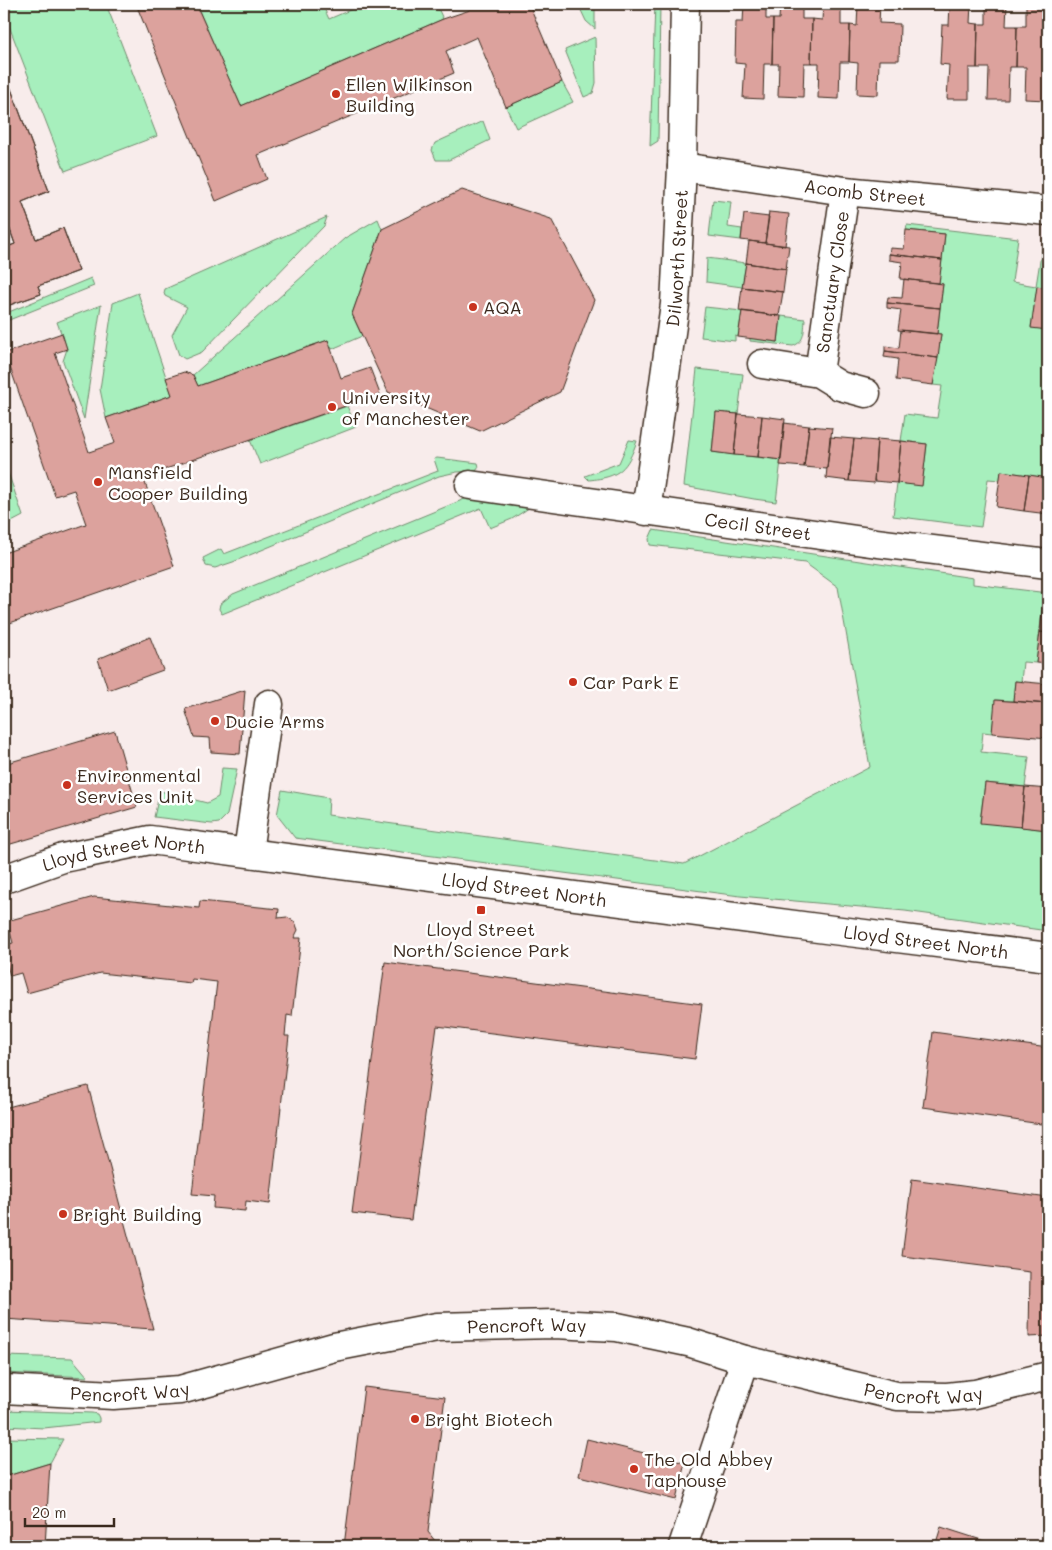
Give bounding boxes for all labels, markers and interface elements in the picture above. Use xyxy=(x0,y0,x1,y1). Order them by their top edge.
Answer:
place label: Ellen Wilkinson Building xyxy=(346,72,473,117)
marker: Ellen Wilkinson Building xyxy=(330,88,342,100)
street label: Acomb Street xyxy=(803,173,927,211)
street label: Dilworth Street xyxy=(660,189,693,328)
street label: Sanctuary Close xyxy=(810,209,854,354)
place label: AQA xyxy=(483,295,522,319)
marker: AQA xyxy=(467,301,479,313)
place label: University of Manchester xyxy=(342,385,470,430)
marker: University of Manchester xyxy=(326,401,338,413)
place label: Mansfield Cooper Building xyxy=(108,460,248,505)
marker: Mansfield Cooper Building xyxy=(92,476,104,488)
street label: Cecil Street xyxy=(703,507,813,546)
place label: Car Park E xyxy=(583,670,679,694)
marker: Car Park E xyxy=(567,676,579,688)
place label: Ducie Arms xyxy=(225,709,325,733)
marker: Ducie Arms xyxy=(209,715,221,727)
place label: Environmental Services Unit xyxy=(77,763,201,808)
marker: Environmental Services Unit xyxy=(61,779,73,791)
street label: Lloyd Street North xyxy=(39,828,206,876)
street label: Lloyd Street North xyxy=(441,867,608,912)
marker: Lloyd Street North/Science Park xyxy=(475,904,487,916)
place label: Lloyd Street North/Science Park xyxy=(393,917,569,962)
street label: Lloyd Street North xyxy=(842,919,1009,964)
place label: Bright Building xyxy=(73,1202,201,1226)
marker: Bright Building xyxy=(57,1208,69,1220)
street label: Pencroft Way xyxy=(467,1312,587,1338)
street label: Pencroft Way xyxy=(69,1376,192,1407)
street label: Pencroft Way xyxy=(862,1377,985,1409)
place label: Bright Biotech xyxy=(425,1407,552,1431)
marker: Bright Biotech xyxy=(409,1413,421,1425)
place label: The Old Abbey Taphouse xyxy=(644,1447,773,1492)
marker: The Old Abbey Taphouse xyxy=(628,1463,640,1475)
scale bar xyxy=(25,1495,114,1527)
text: 20 m xyxy=(32,1502,66,1522)

